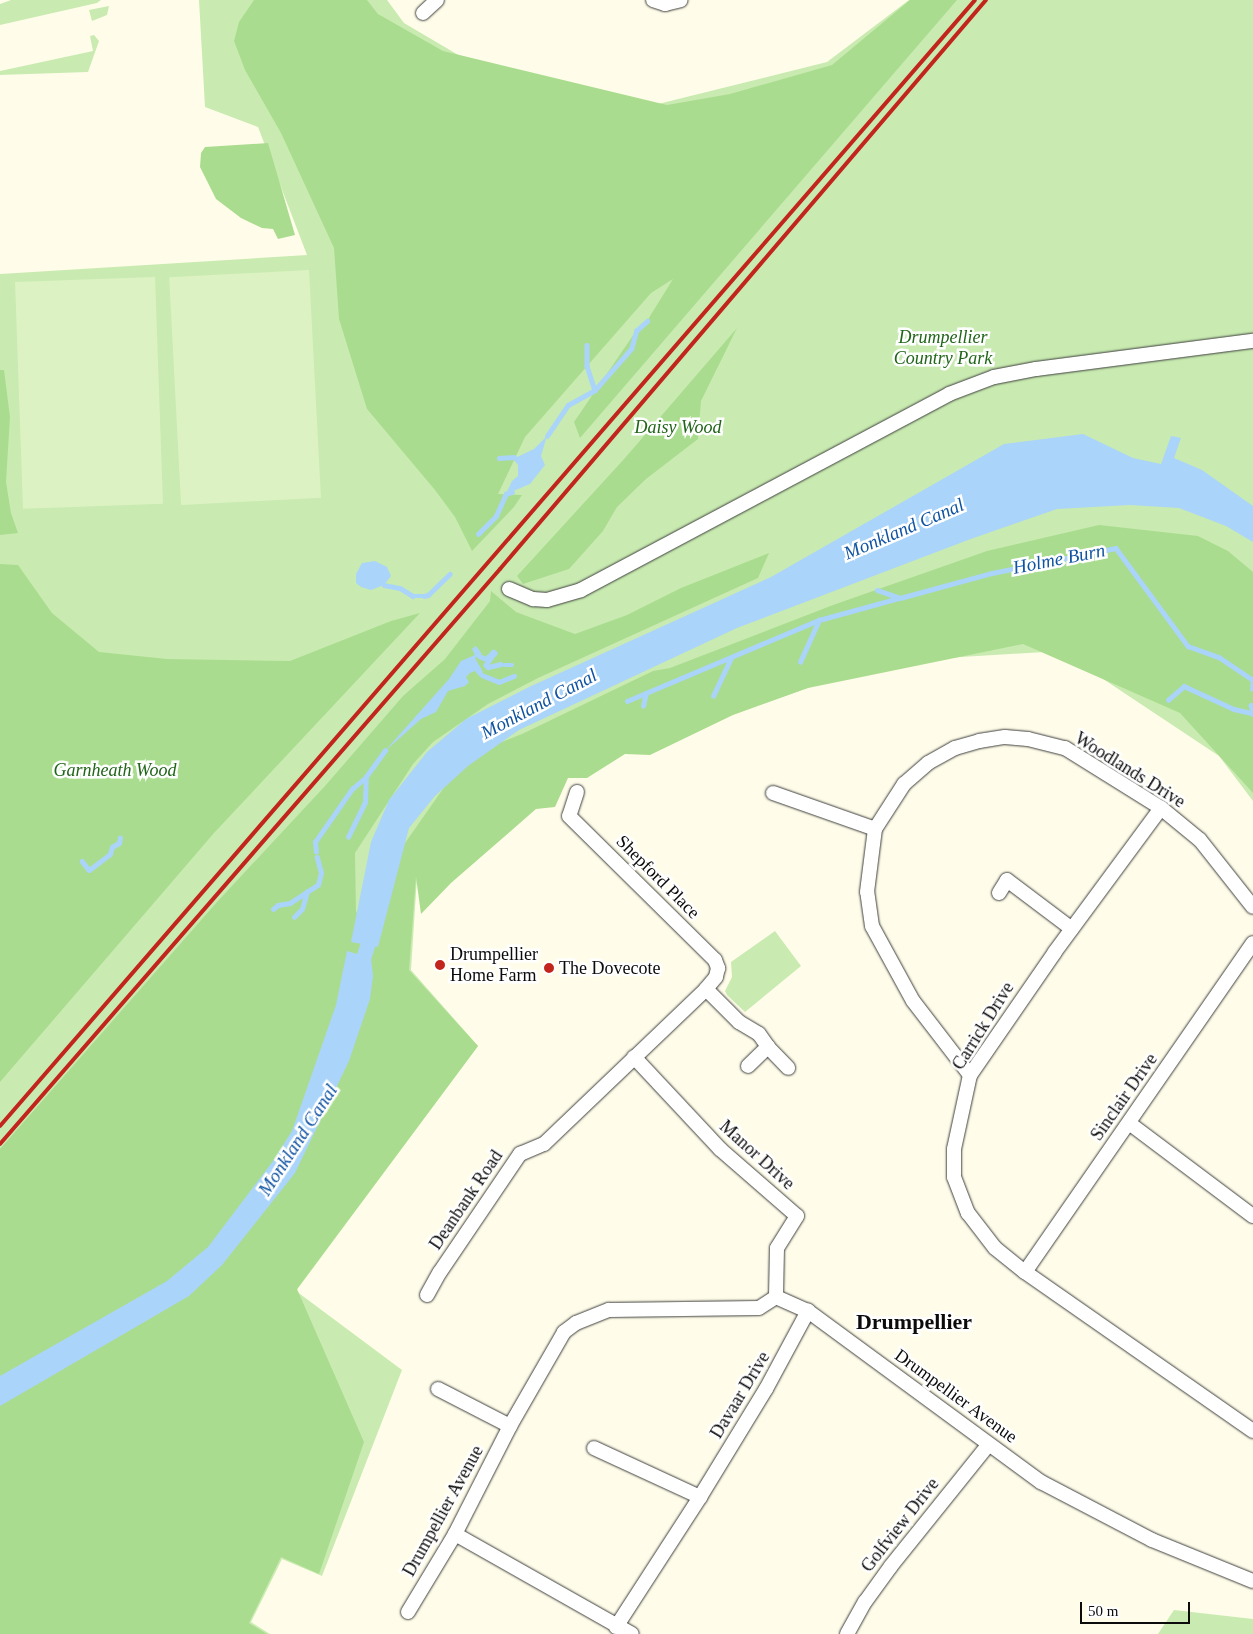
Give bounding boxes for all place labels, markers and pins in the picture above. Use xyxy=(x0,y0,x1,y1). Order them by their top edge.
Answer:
place label: Drumpellier Home Farm xyxy=(450,944,538,986)
place label: The Dovecote xyxy=(559,957,660,979)
marker: Drumpellier Home Farm xyxy=(434,959,446,971)
marker: The Dovecote xyxy=(543,962,555,974)

